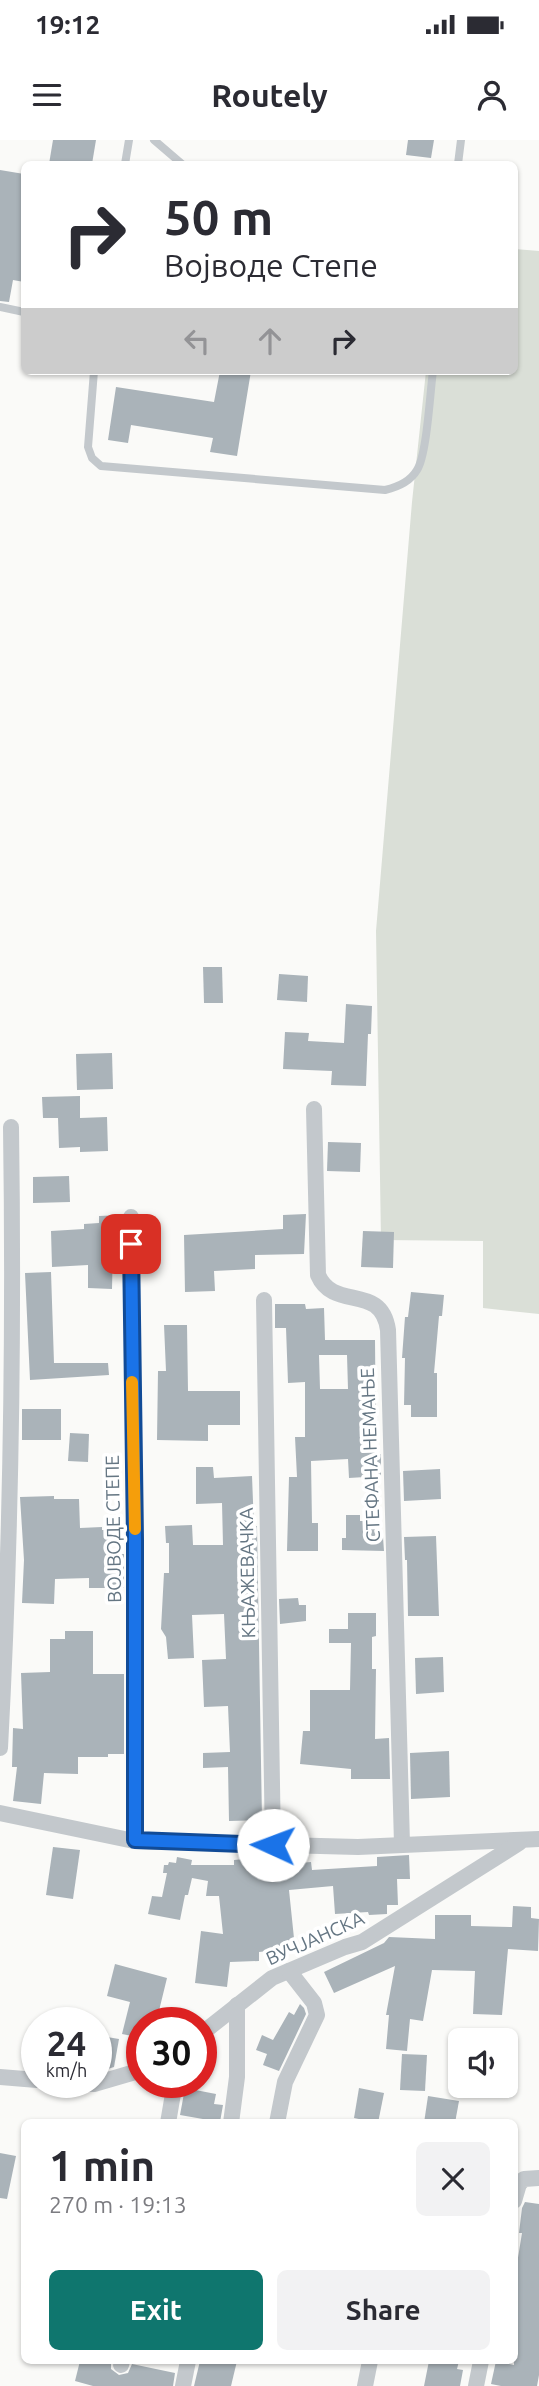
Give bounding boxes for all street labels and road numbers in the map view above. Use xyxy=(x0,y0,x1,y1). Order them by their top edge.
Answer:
street label: СТЕФАНА НЕМАЊЕ xyxy=(356,1367,384,1543)
street label: ВОЈВОДЕ СТЕПЕ xyxy=(101,1455,125,1603)
street label: КЊАЖЕВАЧКА xyxy=(235,1507,259,1639)
street label: ВУЧЈАНСКА xyxy=(262,1906,368,1969)

